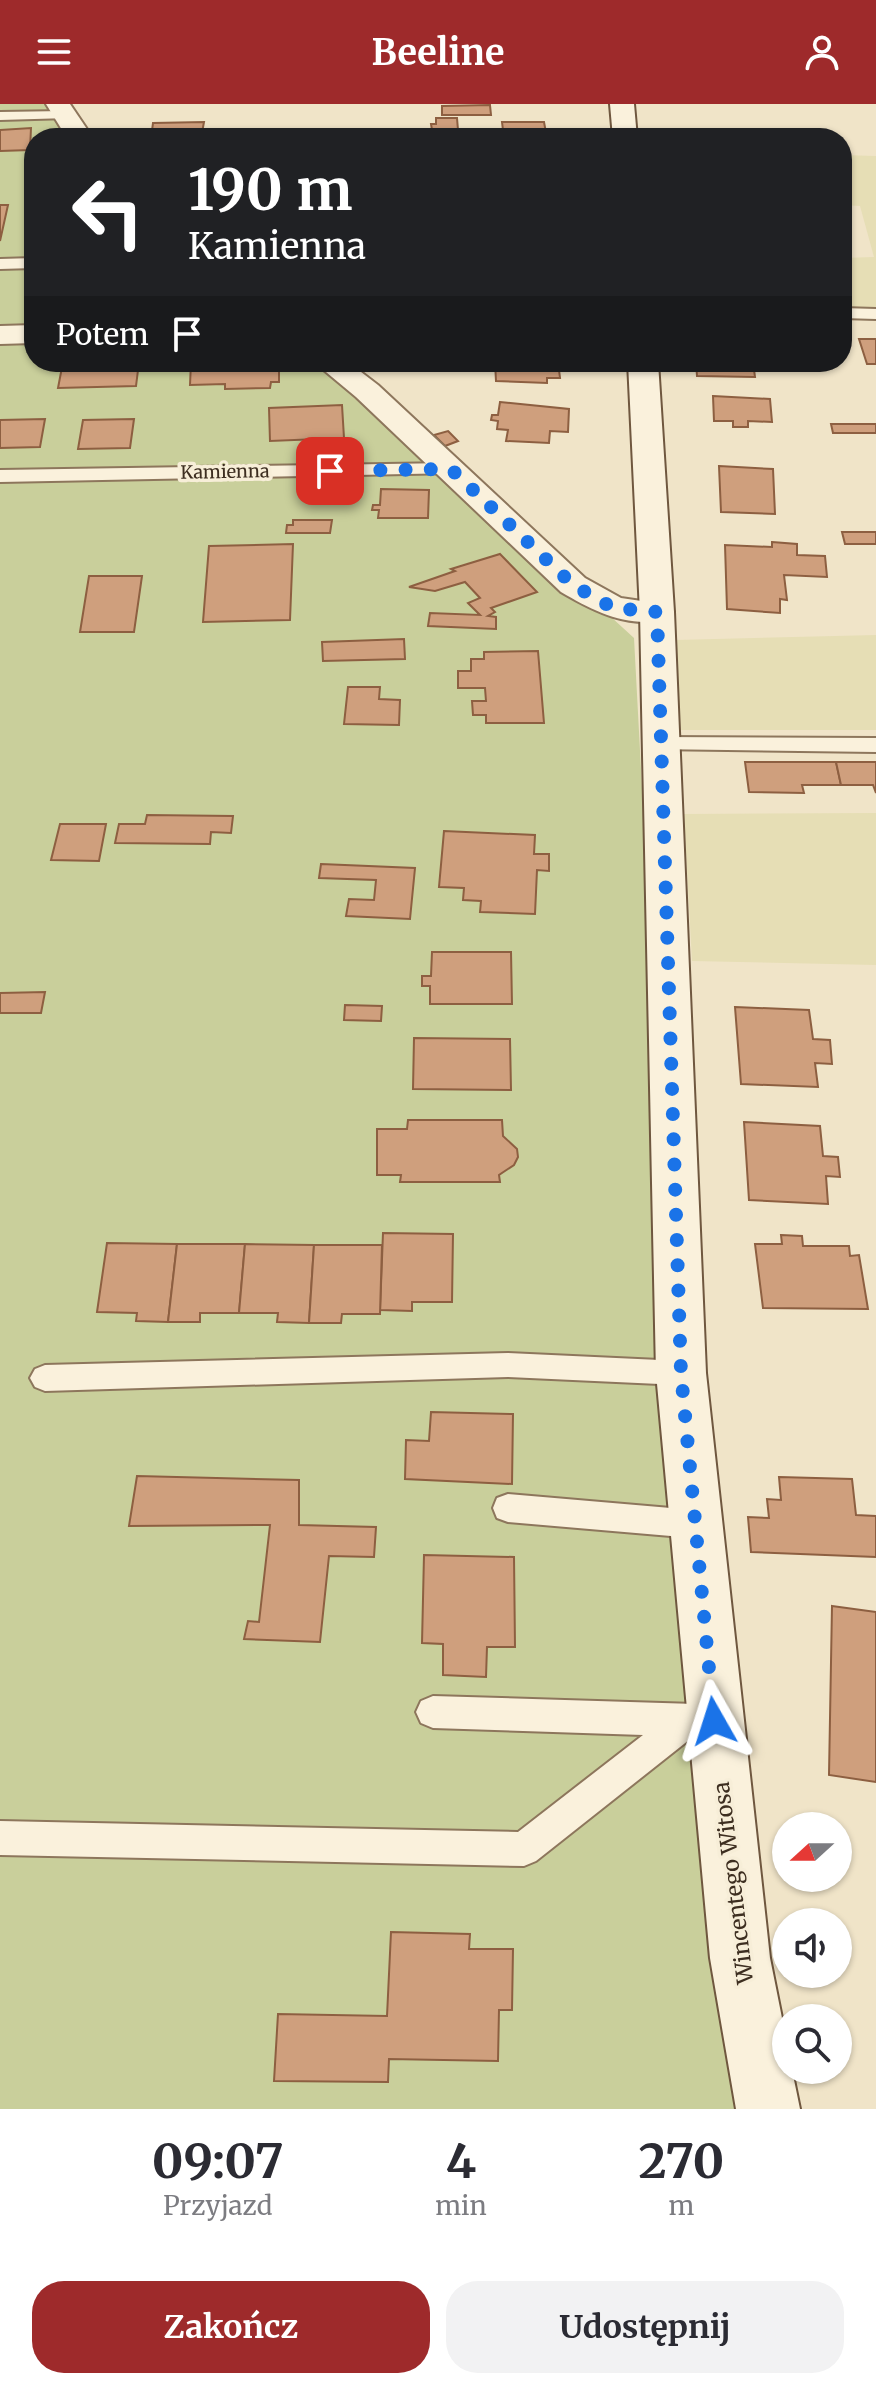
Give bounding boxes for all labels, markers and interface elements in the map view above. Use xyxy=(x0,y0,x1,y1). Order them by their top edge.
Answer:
icon: menu xyxy=(32,30,76,74)
text: Beeline xyxy=(371,30,505,75)
icon: person xyxy=(800,30,844,74)
text: 190 m xyxy=(188,155,353,225)
icon: left xyxy=(56,160,160,264)
text: Kamienna xyxy=(188,224,366,269)
icon: arrive xyxy=(165,312,209,356)
text: Potem xyxy=(56,315,149,353)
pin xyxy=(296,437,364,505)
icon: arrive xyxy=(308,449,352,493)
street label: Kamienna xyxy=(180,459,270,484)
position arrow xyxy=(672,1679,756,1763)
street label: Wincentego Witosa xyxy=(707,1780,759,1987)
north arrow xyxy=(772,1812,852,1892)
map controls xyxy=(772,1812,852,2084)
button: sound xyxy=(772,1908,852,1988)
button: search xyxy=(772,2004,852,2084)
text: 09:07 xyxy=(152,2131,284,2191)
text: 4 xyxy=(446,2131,476,2191)
text: 270 xyxy=(639,2131,724,2191)
text: Przyjazd xyxy=(163,2189,272,2222)
text: min xyxy=(435,2189,487,2222)
text: m xyxy=(668,2189,694,2222)
button: Zakończ xyxy=(32,2281,430,2373)
button: Udostępnij xyxy=(446,2281,844,2373)

